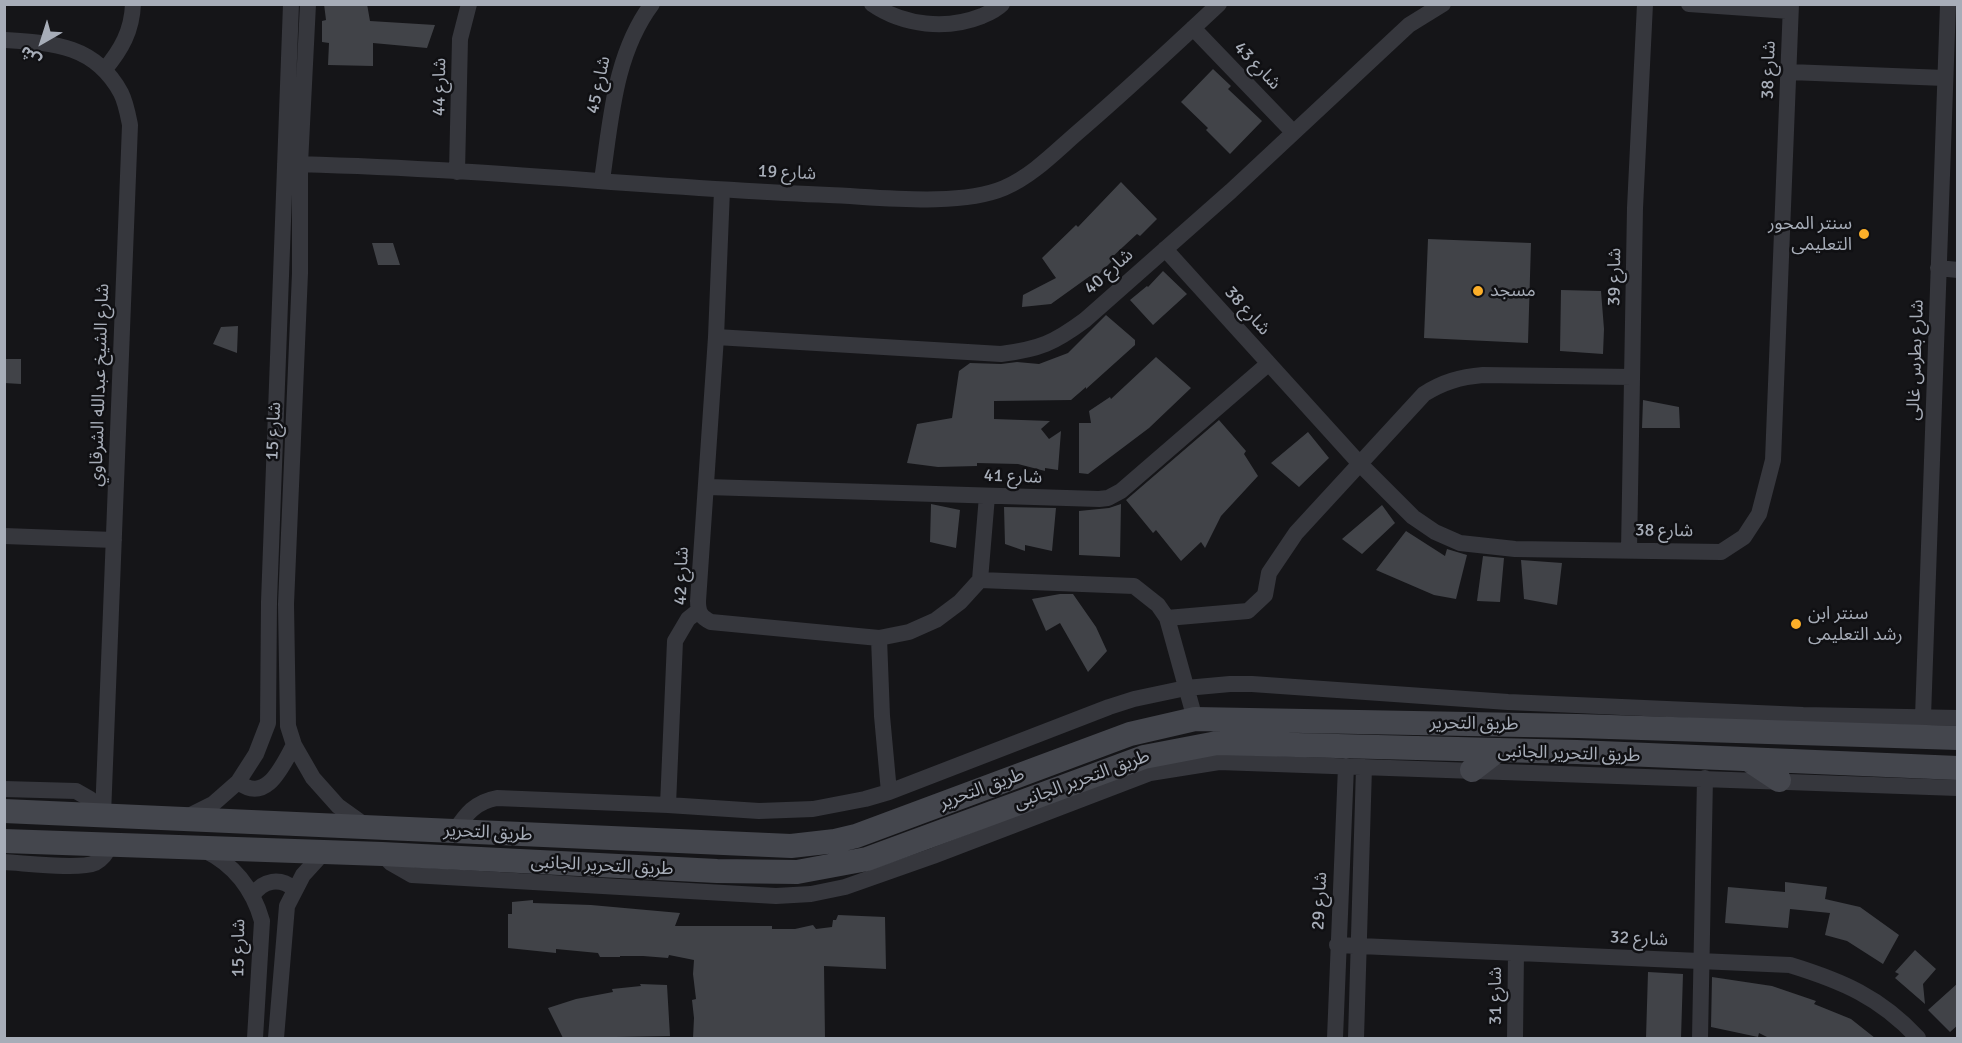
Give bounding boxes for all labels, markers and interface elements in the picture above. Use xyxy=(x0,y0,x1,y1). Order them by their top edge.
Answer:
north arrow xyxy=(12,12,72,72)
street label: شارع 43 xyxy=(1229,37,1285,95)
street label: شارع 38 xyxy=(1757,40,1781,100)
text: ش xyxy=(16,41,45,71)
street label: شارع 45 xyxy=(582,54,616,116)
street label: شارع 44 xyxy=(429,58,451,116)
street label: شارع 19 xyxy=(757,161,817,185)
place label: سنتر المحور التعليمى xyxy=(1768,213,1852,256)
marker: سنتر المحور التعليمى xyxy=(1857,227,1871,241)
street label: شارع 40 xyxy=(1080,244,1138,300)
street label: شارع 39 xyxy=(1604,248,1626,306)
place label: مسجد xyxy=(1490,280,1536,302)
street label: شارع 38 xyxy=(1219,282,1275,340)
street label: شارع الشيخ عبدالله الشرقاوي xyxy=(86,283,114,487)
marker: مسجد xyxy=(1471,284,1485,298)
street label: شارع بطرس غالى xyxy=(1903,299,1929,421)
street label: شارع 15 xyxy=(262,401,286,461)
street label: شارع 41 xyxy=(983,465,1043,489)
street label: شارع 38 xyxy=(1635,520,1693,542)
street label: شارع 42 xyxy=(670,546,694,606)
place label: سنتر ابن رشد التعليمى xyxy=(1808,603,1903,646)
marker: سنتر ابن رشد التعليمى xyxy=(1789,617,1803,631)
street label: طريق التحرير xyxy=(1429,712,1519,736)
street label: طريق التحرير الجانبى xyxy=(1497,741,1641,767)
street label: طريق التحرير الجانبى xyxy=(1011,745,1153,815)
street label: طريق التحرير xyxy=(937,764,1027,814)
street label: طريق التحرير xyxy=(443,820,533,846)
street label: طريق التحرير الجانبى xyxy=(530,851,674,881)
street label: شارع 29 xyxy=(1308,871,1332,931)
street label: شارع 15 xyxy=(228,919,250,977)
street label: شارع 32 xyxy=(1609,927,1669,951)
street label: شارع 31 xyxy=(1485,967,1507,1025)

